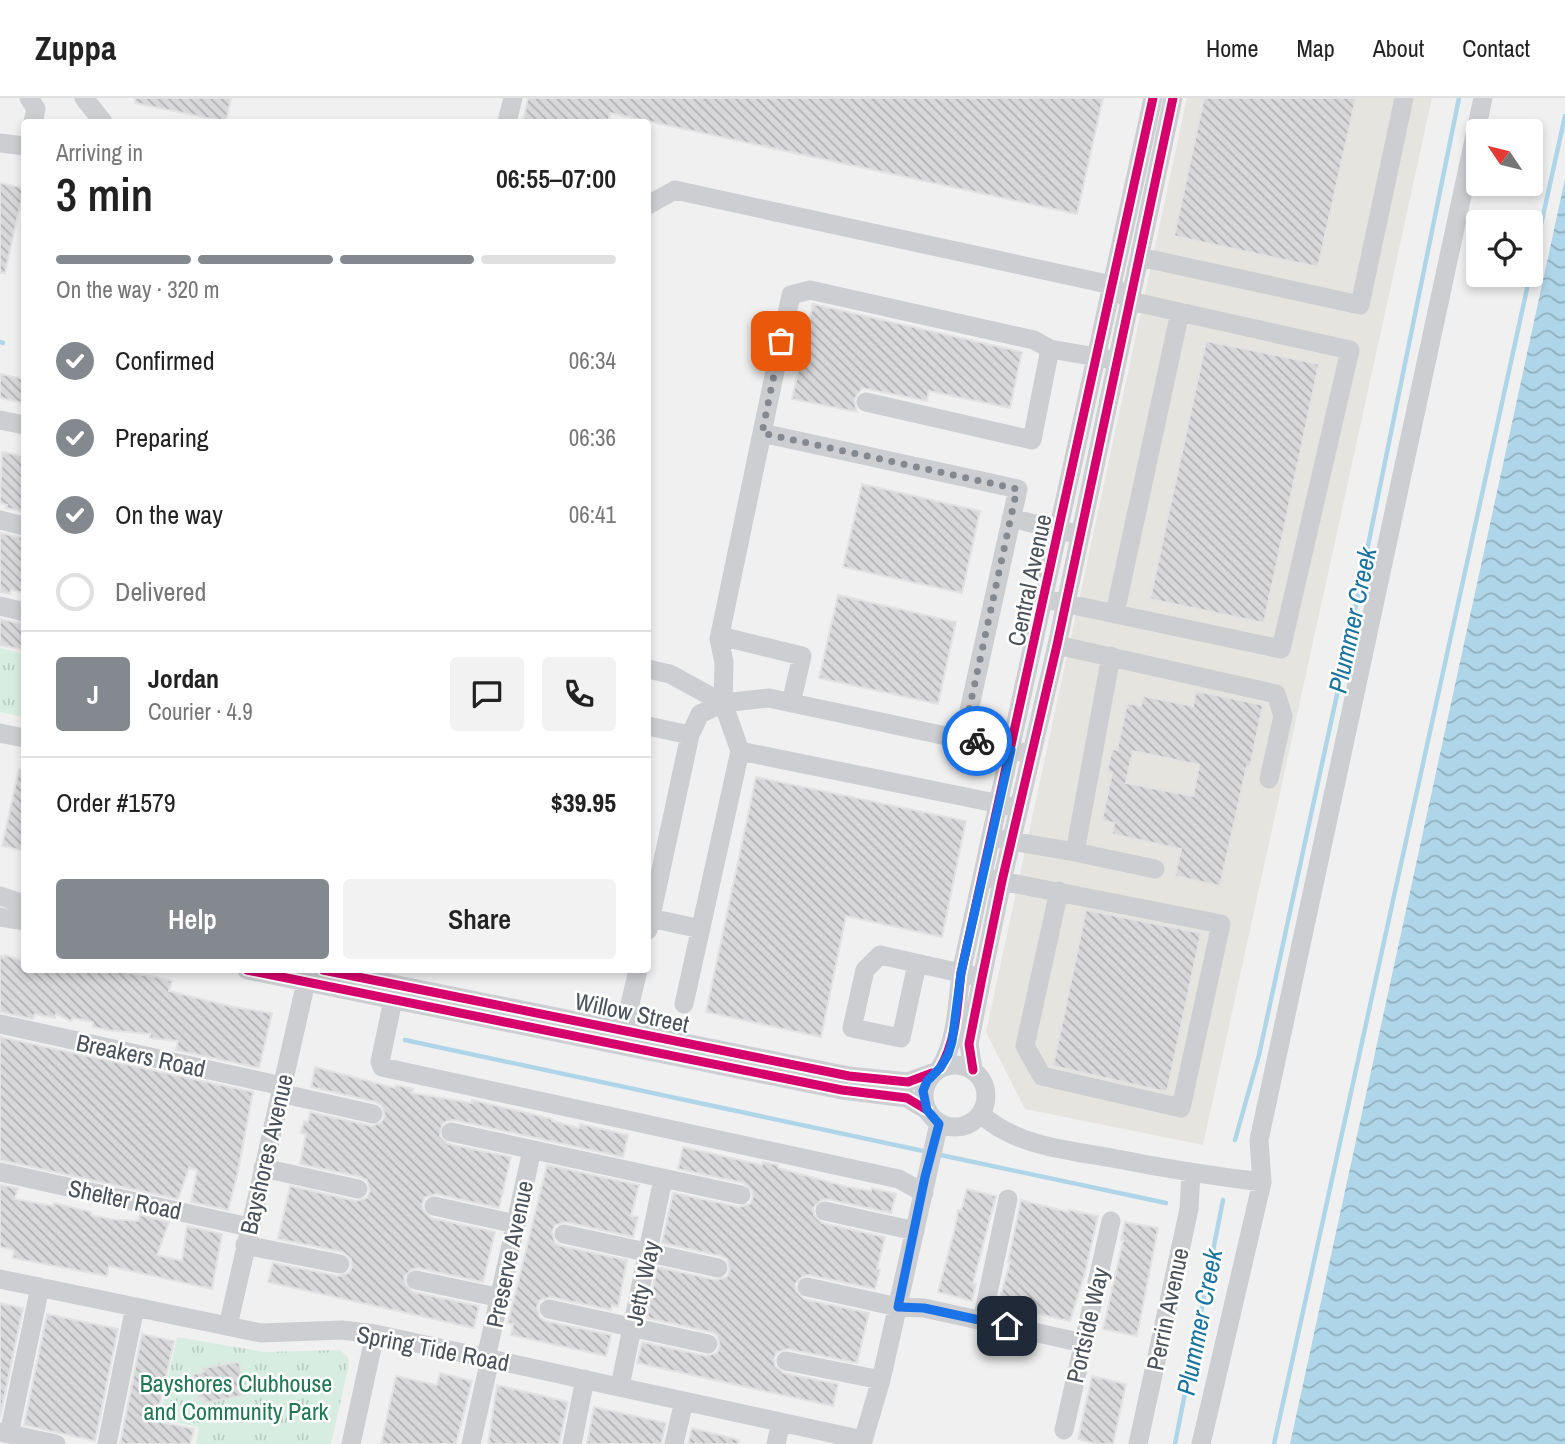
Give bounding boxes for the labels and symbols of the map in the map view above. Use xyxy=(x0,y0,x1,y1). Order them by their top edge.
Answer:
north arrow xyxy=(1466,119,1544,196)
pin xyxy=(751,311,811,371)
street label: Central Avenue xyxy=(999,511,1059,649)
water label: Plummer Creek xyxy=(1319,543,1385,696)
courier xyxy=(942,706,1012,776)
street label: Willow Street xyxy=(572,984,693,1040)
street label: Breakers Road xyxy=(73,1026,209,1084)
street label: Bayshores Avenue xyxy=(232,1071,300,1237)
street label: Shelter Road xyxy=(65,1171,185,1227)
street label: Preserve Avenue xyxy=(478,1178,540,1330)
street label: Jetty Way xyxy=(617,1238,667,1328)
street label: Perrin Avenue xyxy=(1138,1245,1196,1373)
water label: Plummer Creek xyxy=(1168,1245,1231,1398)
street label: Portside Way xyxy=(1058,1264,1116,1386)
pin xyxy=(977,1296,1037,1356)
street label: Spring Tide Road xyxy=(354,1318,512,1378)
park label: Bayshores Clubhouse and Community Park xyxy=(140,1367,332,1427)

